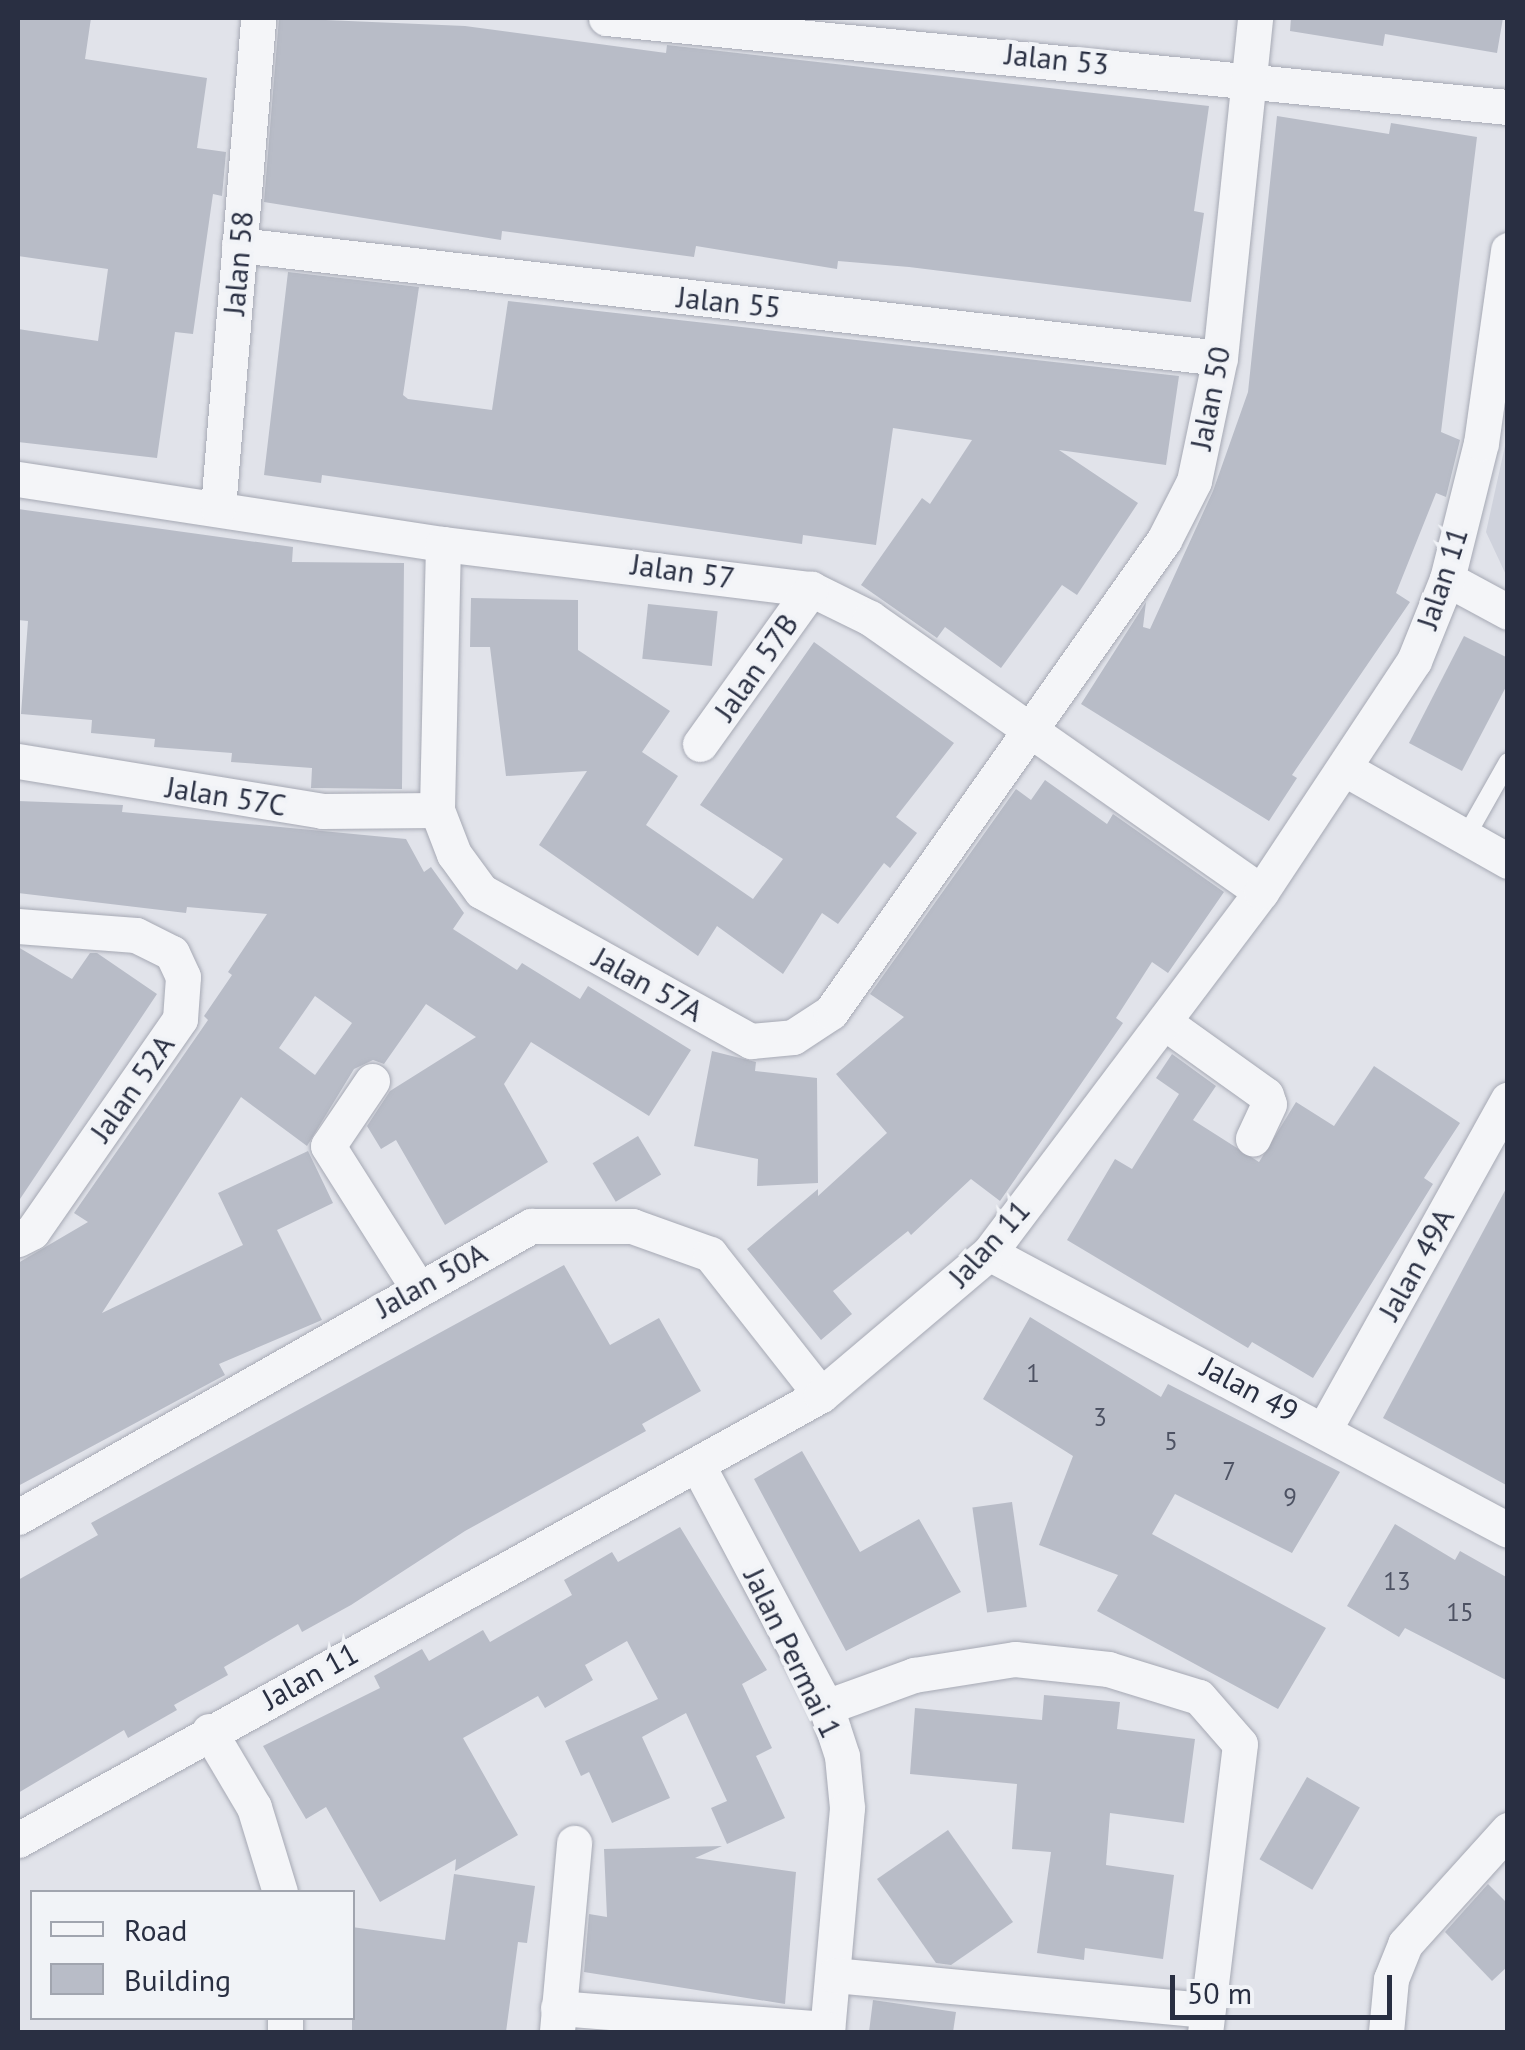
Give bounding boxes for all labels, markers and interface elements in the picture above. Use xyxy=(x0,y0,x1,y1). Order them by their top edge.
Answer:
street label: Jalan 53 xyxy=(1003,36,1111,82)
street label: Jalan 58 xyxy=(216,209,260,317)
street label: Jalan 55 xyxy=(675,279,783,325)
street label: Jalan 50 xyxy=(1182,343,1238,453)
street label: Jalan 11 xyxy=(1409,523,1475,633)
street label: Jalan 57 xyxy=(629,546,737,596)
street label: Jalan 57B xyxy=(706,607,806,727)
street label: Jalan 57C xyxy=(163,769,289,823)
street label: Jalan 57A xyxy=(587,939,709,1029)
street label: Jalan 52A xyxy=(82,1028,182,1148)
street label: Jalan 11 xyxy=(941,1192,1037,1294)
street label: Jalan 49A xyxy=(1371,1202,1461,1326)
street label: Jalan 50A xyxy=(369,1235,493,1325)
street label: Jalan 49 xyxy=(1195,1349,1305,1429)
house number: 1 xyxy=(1026,1358,1040,1388)
house number: 3 xyxy=(1093,1402,1107,1432)
house number: 5 xyxy=(1164,1426,1178,1456)
house number: 7 xyxy=(1222,1456,1236,1486)
house number: 9 xyxy=(1283,1482,1297,1512)
street label: Jalan Permai 1 xyxy=(736,1562,850,1744)
house number: 13 xyxy=(1383,1566,1411,1596)
house number: 15 xyxy=(1446,1597,1474,1627)
street label: Jalan 11 xyxy=(256,1635,364,1717)
legend xyxy=(30,1890,355,2020)
text: Road xyxy=(124,1910,188,1949)
scale bar xyxy=(1175,1955,1398,2017)
text: Building xyxy=(124,1960,231,1999)
text: 50 m xyxy=(1187,1973,1252,2012)

